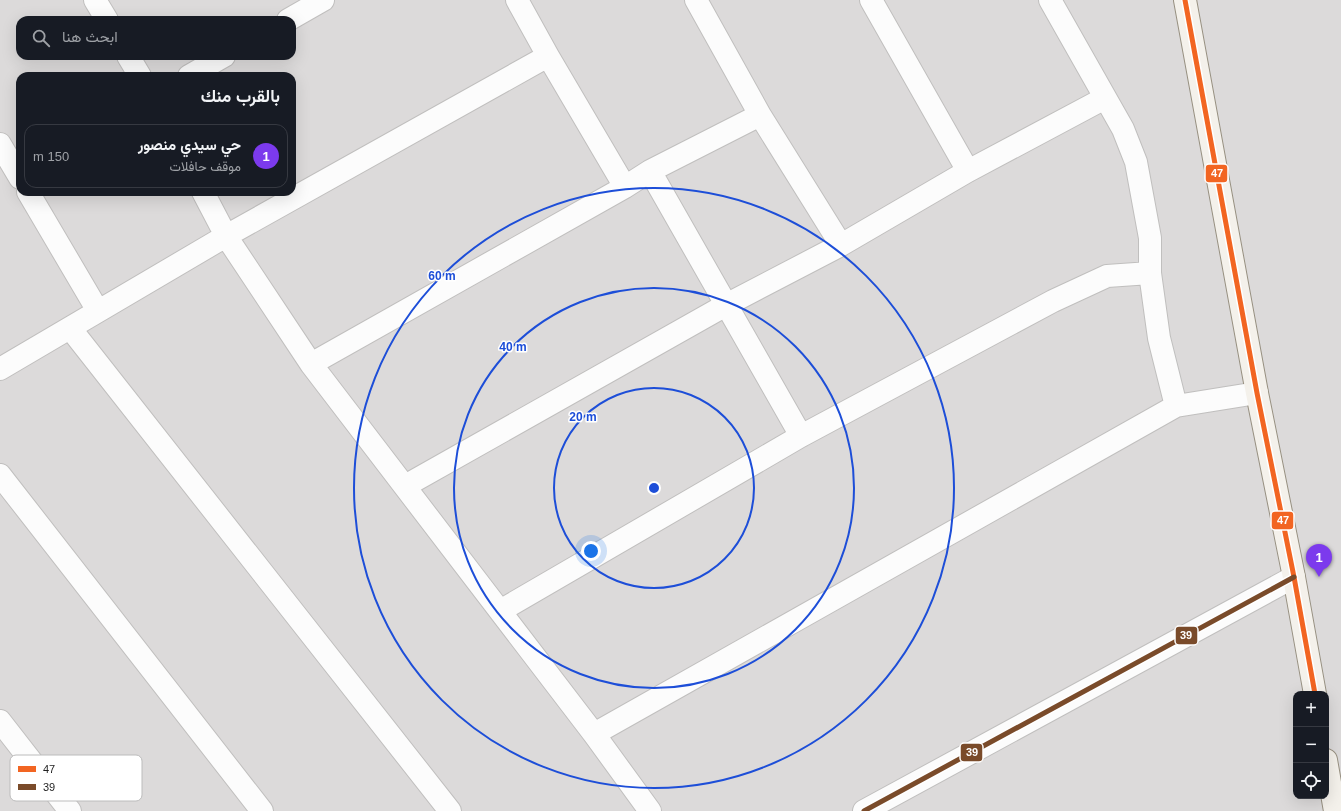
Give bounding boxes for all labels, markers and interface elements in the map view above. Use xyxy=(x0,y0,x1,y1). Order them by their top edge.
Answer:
search box xyxy=(16,16,296,60)
icon: search xyxy=(30,27,52,49)
text: ابحث هنا xyxy=(62,28,118,45)
text: بالقرب منك xyxy=(201,87,280,106)
text: حي سيدي منصور xyxy=(138,136,241,153)
text: 150 m xyxy=(33,149,69,164)
text: 1 xyxy=(262,149,270,164)
text: موقف حافلات xyxy=(169,159,241,174)
line badge: 47 xyxy=(1205,164,1228,183)
text: 47 xyxy=(1211,167,1223,179)
text: 60 m xyxy=(428,269,456,283)
text: 40 m xyxy=(499,340,527,354)
text: 20 m xyxy=(569,410,597,424)
centre of rings xyxy=(647,481,661,495)
line badge: 47 xyxy=(1271,511,1294,530)
text: 47 xyxy=(1277,514,1289,526)
your location xyxy=(581,541,601,561)
pin: 1 xyxy=(1306,544,1332,577)
line badge: 39 xyxy=(1175,626,1198,645)
text: 39 xyxy=(1180,629,1192,641)
map controls xyxy=(1293,691,1329,799)
button: + xyxy=(1293,691,1329,727)
button: − xyxy=(1293,727,1329,763)
line badge: 39 xyxy=(960,743,983,762)
text: 39 xyxy=(966,746,978,758)
legend xyxy=(10,755,142,801)
text: 47 xyxy=(43,763,55,775)
button: locate xyxy=(1293,763,1329,799)
text: 39 xyxy=(43,781,55,793)

